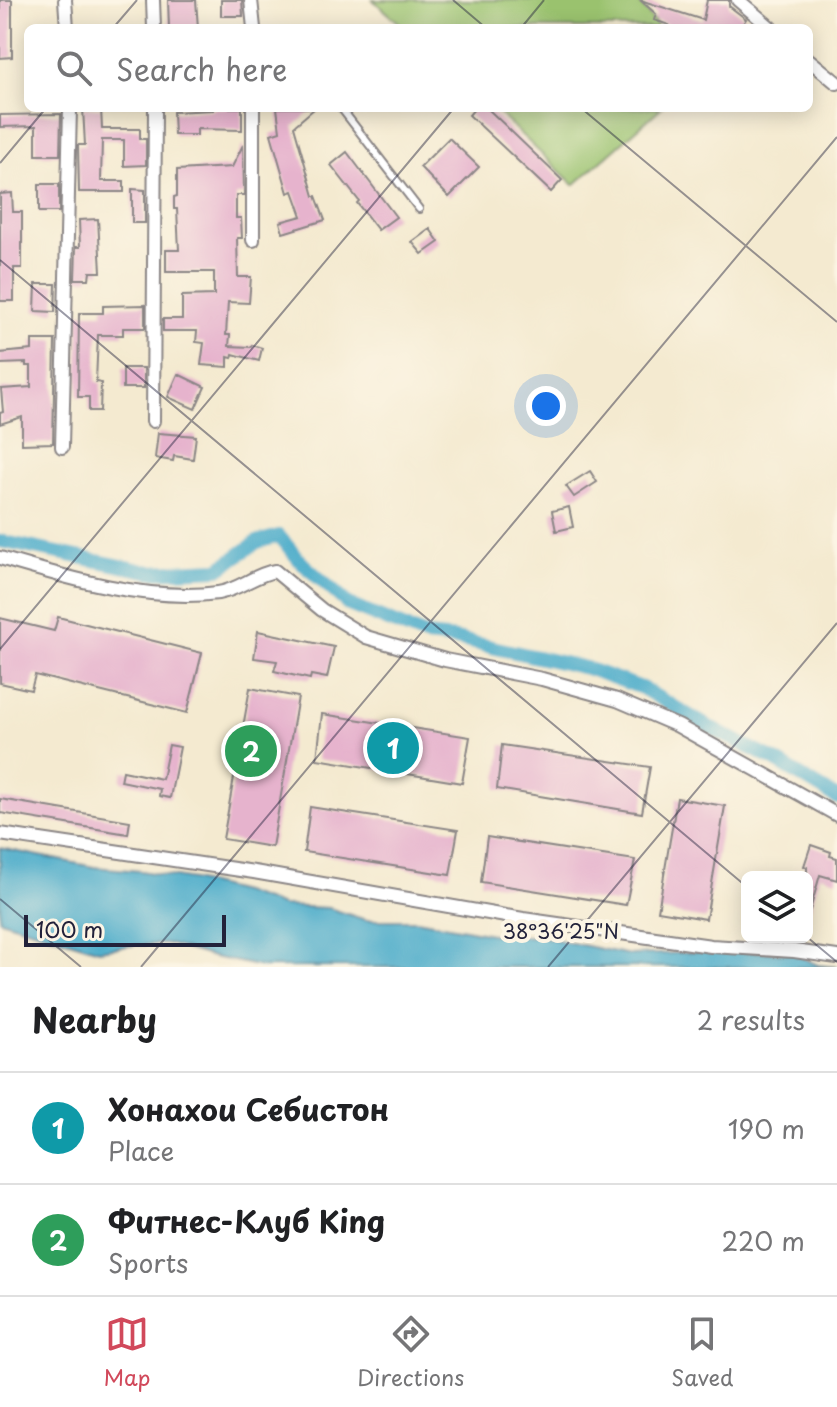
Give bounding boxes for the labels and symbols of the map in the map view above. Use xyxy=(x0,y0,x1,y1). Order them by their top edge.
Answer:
your location xyxy=(526,386,566,426)
pin: 1 xyxy=(367,718,419,778)
pin: 2 xyxy=(225,721,277,781)
scale bar xyxy=(24,911,226,947)
text: 38°36'25"N xyxy=(503,916,619,946)

